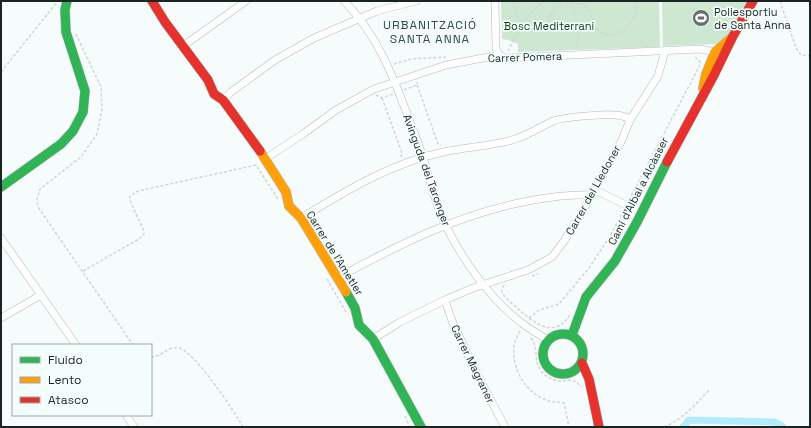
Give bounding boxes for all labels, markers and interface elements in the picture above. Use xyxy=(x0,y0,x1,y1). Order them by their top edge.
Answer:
place label: Poliesportiu de Santa Anna xyxy=(714,5,792,32)
sports icon: Poliesportiu de Santa Anna xyxy=(691,8,711,28)
district label: URBANITZACIÓ SANTA ANNA xyxy=(383,17,477,47)
park label: Bosc Mediterrani xyxy=(504,19,594,33)
street label: Carrer Pomera xyxy=(488,49,563,65)
street label: Avinguda del Taronger xyxy=(400,112,454,228)
street label: Camí d'Albal a Alcàsser xyxy=(605,135,671,247)
street label: Carrer del Lledoner xyxy=(562,143,624,237)
street label: Carrer de l'Ametler xyxy=(303,208,367,298)
street label: Carrer Magraner xyxy=(448,323,498,405)
legend xyxy=(12,344,152,416)
text: Fluido xyxy=(48,352,83,368)
text: Lento xyxy=(48,372,82,388)
text: Atasco xyxy=(48,392,89,408)

